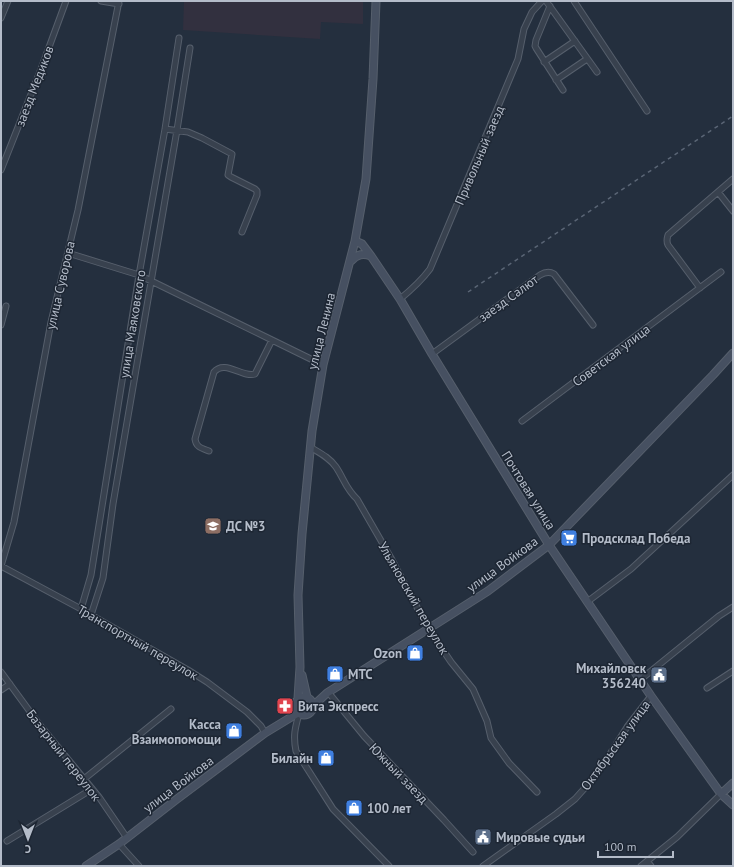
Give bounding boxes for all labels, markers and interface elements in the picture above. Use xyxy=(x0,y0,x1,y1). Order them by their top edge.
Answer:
street label: заезд Медиков xyxy=(11,43,58,129)
street label: Привольный заезд xyxy=(451,103,508,207)
street label: улица Суворова xyxy=(42,239,79,331)
street label: улица Маяковского xyxy=(116,269,149,379)
street label: заезд Салют xyxy=(475,271,542,326)
street label: улица Ленина xyxy=(304,291,339,371)
street label: Советская улица xyxy=(569,321,654,390)
street label: Почтовая улица xyxy=(498,448,560,533)
school or university icon: ДС №3 xyxy=(203,516,223,536)
place label: ДС №3 xyxy=(226,518,265,535)
supermarket icon: Продсклад Победа xyxy=(559,528,579,548)
place label: Продсклад Победа xyxy=(582,530,690,547)
street label: улица Войкова xyxy=(463,533,541,596)
street label: Ульяновский переулок xyxy=(374,539,453,658)
street label: Транспортный переулок xyxy=(74,601,202,684)
shop icon: Ozon xyxy=(405,643,425,663)
place label: Ozon xyxy=(374,645,402,662)
place label: Михайловск 356240 xyxy=(576,660,647,692)
shop icon: МТС xyxy=(325,664,345,684)
public building icon: Михайловск 356240 xyxy=(649,665,669,685)
place label: МТС xyxy=(348,666,373,683)
pharmacy icon: Вита Экспресс xyxy=(275,696,295,716)
street label: Октябрьская улица xyxy=(577,697,654,794)
place label: Вита Экспресс xyxy=(298,698,379,715)
street label: Базарный переулок xyxy=(23,706,105,805)
place label: Касса Взаимопомощи xyxy=(132,716,221,748)
shop icon: Касса Взаимопомощи xyxy=(224,721,244,741)
street label: Южный заезд xyxy=(365,739,432,807)
shop icon: Билайн xyxy=(316,748,336,768)
place label: Билайн xyxy=(271,750,313,767)
street label: улица Войкова xyxy=(140,752,217,817)
shop icon: 100 лет xyxy=(344,798,364,818)
place label: 100 лет xyxy=(367,800,412,817)
north arrow xyxy=(8,819,48,859)
public building icon: Мировые судьи xyxy=(473,827,493,847)
place label: Мировые судьи xyxy=(496,829,585,846)
scale bar xyxy=(598,833,673,859)
text: 100 m xyxy=(604,839,637,854)
text: С xyxy=(25,842,31,856)

